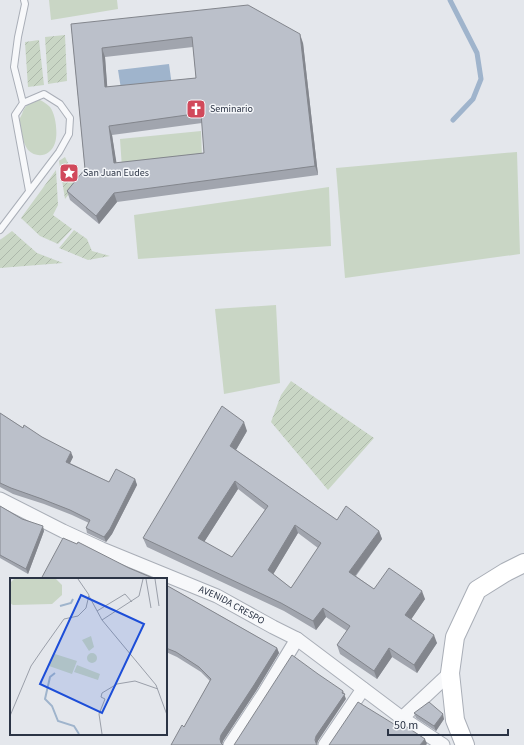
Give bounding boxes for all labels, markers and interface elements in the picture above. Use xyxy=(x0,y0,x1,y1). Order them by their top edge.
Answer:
church icon: Seminario xyxy=(185,98,207,120)
place label: Seminario xyxy=(210,102,253,116)
place icon: San Juan Eudes xyxy=(58,162,80,184)
place label: San Juan Eudes xyxy=(83,166,149,180)
inset map xyxy=(10,578,167,735)
street label: AVENIDA CRESPO xyxy=(197,582,268,628)
scale bar xyxy=(388,711,508,737)
text: 50 m xyxy=(394,717,418,734)

